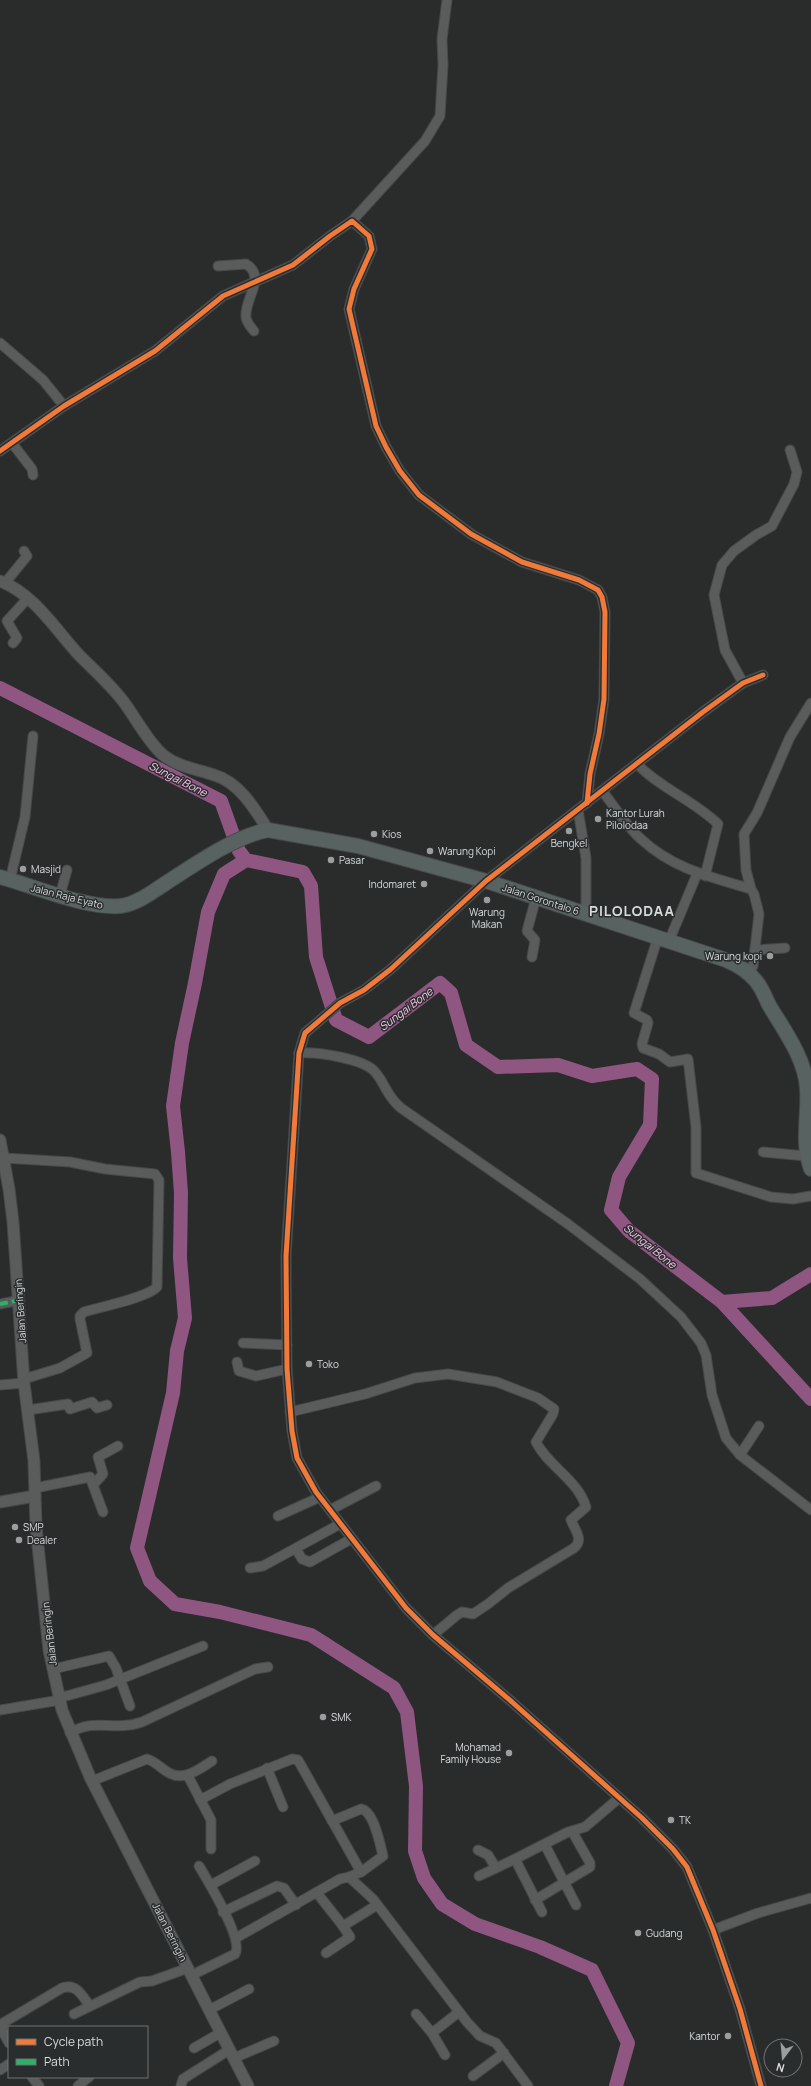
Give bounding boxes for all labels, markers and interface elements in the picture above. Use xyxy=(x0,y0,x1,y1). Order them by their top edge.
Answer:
water label: Sungai Bone xyxy=(147,757,210,800)
place label: Kantor Lurah Pilolodaa xyxy=(606,806,665,832)
marker: Kantor Lurah Pilolodaa xyxy=(593,814,603,824)
marker: Bengkel xyxy=(564,826,574,836)
place label: Kios xyxy=(382,827,401,841)
marker: Kios xyxy=(369,829,379,839)
place label: Bengkel xyxy=(551,836,587,850)
place label: Warung Kopi xyxy=(438,844,496,858)
marker: Warung Kopi xyxy=(425,846,435,856)
place label: Pasar xyxy=(339,853,365,867)
marker: Pasar xyxy=(326,855,336,865)
place label: Masjid xyxy=(31,862,61,876)
marker: Masjid xyxy=(18,864,28,874)
place label: Indomaret xyxy=(369,877,416,891)
marker: Indomaret xyxy=(419,879,429,889)
street label: Jalan Raja Eyato xyxy=(29,880,105,912)
street label: Jalan Gorontalo 6 xyxy=(501,880,581,918)
marker: Warung Makan xyxy=(482,895,492,905)
district label: PILOLODAA xyxy=(589,901,675,920)
place label: Warung Makan xyxy=(469,905,505,931)
place label: Warung kopi xyxy=(705,949,762,963)
marker: Warung kopi xyxy=(765,951,775,961)
water label: Sungai Bone xyxy=(376,983,436,1034)
water label: Sungai Bone xyxy=(621,1220,680,1272)
street label: Jalan Beringin xyxy=(11,1278,29,1343)
place label: Toko xyxy=(317,1357,339,1371)
marker: Toko xyxy=(304,1359,314,1369)
place label: SMP xyxy=(23,1520,44,1534)
marker: SMP xyxy=(10,1522,20,1532)
place label: Dealer xyxy=(27,1533,57,1547)
marker: Dealer xyxy=(14,1535,24,1545)
street label: Jalan Beringin xyxy=(38,1601,60,1667)
place label: SMK xyxy=(331,1710,352,1724)
marker: SMK xyxy=(318,1712,328,1722)
place label: Mohamad Family House xyxy=(440,1740,501,1766)
marker: Mohamad Family House xyxy=(504,1748,514,1758)
place label: TK xyxy=(679,1813,691,1827)
marker: TK xyxy=(666,1815,676,1825)
street label: Jalan Beringin xyxy=(149,1900,191,1964)
place label: Gudang xyxy=(646,1926,682,1940)
marker: Gudang xyxy=(633,1928,643,1938)
legend xyxy=(8,2026,148,2078)
place label: Kantor xyxy=(689,2029,720,2043)
marker: Kantor xyxy=(723,2031,733,2041)
text: Cycle path xyxy=(44,2033,103,2050)
north arrow xyxy=(763,2038,803,2078)
text: Path xyxy=(44,2053,70,2070)
text: N xyxy=(774,2060,786,2076)

